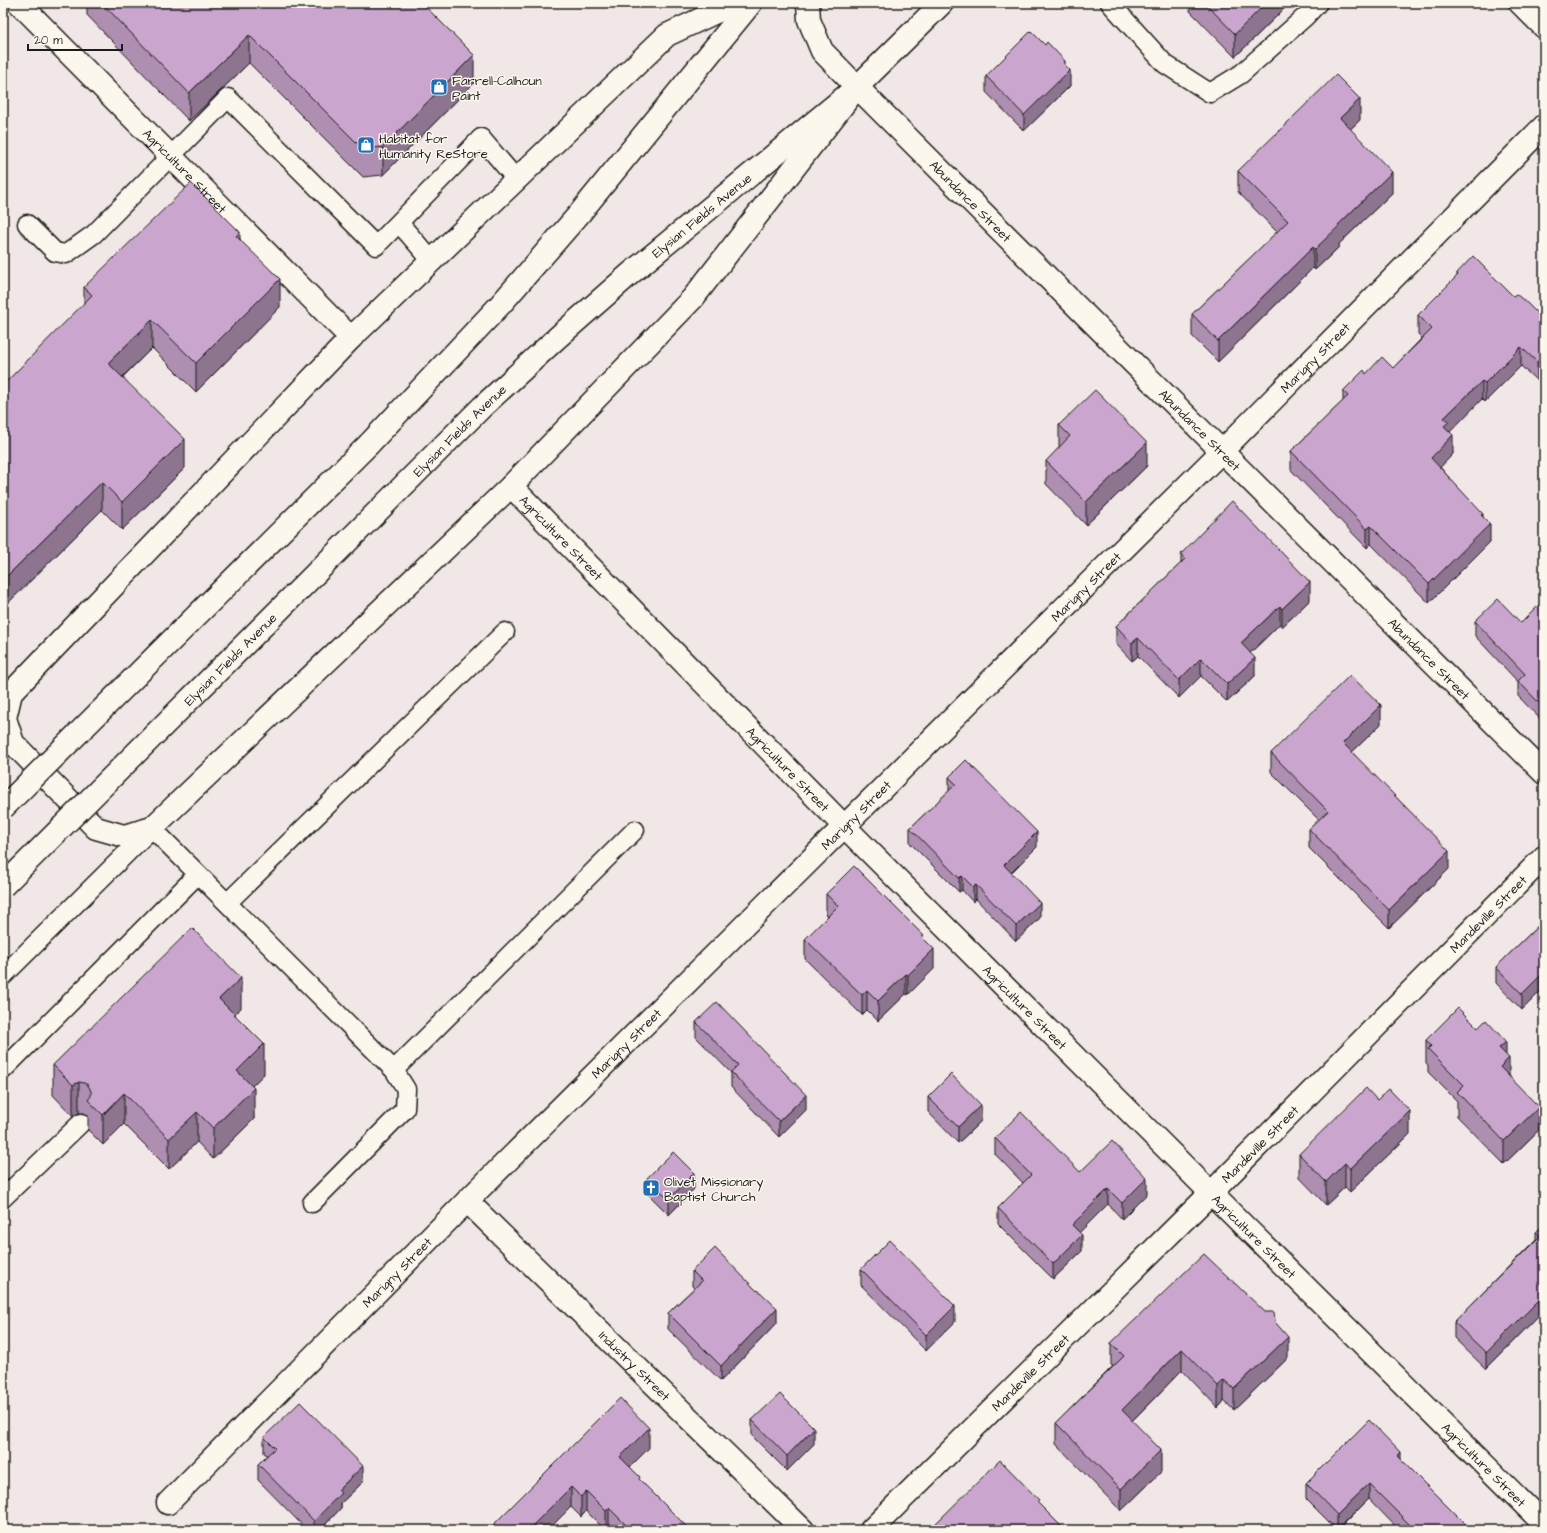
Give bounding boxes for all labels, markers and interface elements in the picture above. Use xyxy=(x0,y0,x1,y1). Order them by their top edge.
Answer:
scale bar xyxy=(28,26,122,52)
text: 20 m xyxy=(34,32,63,49)
place label: Farrell-Calhoun Paint xyxy=(452,72,542,105)
shop icon: Farrell-Calhoun Paint xyxy=(429,77,449,97)
street label: Agriculture Street xyxy=(138,125,231,218)
place label: Habitat for Humanity ReStore xyxy=(379,130,488,164)
shop icon: Habitat for Humanity ReStore xyxy=(356,135,376,155)
street label: Abundance Street xyxy=(925,157,1016,247)
street label: Elysian Fields Avenue xyxy=(648,169,756,262)
street label: Marigny Street xyxy=(1277,318,1355,397)
street label: Elysian Fields Avenue xyxy=(409,381,511,481)
street label: Abundance Street xyxy=(1154,385,1245,476)
street label: Agriculture Street xyxy=(515,492,607,585)
street label: Marigny Street xyxy=(1047,548,1126,626)
street label: Elysian Fields Avenue xyxy=(180,609,281,710)
street label: Abundance Street xyxy=(1384,614,1474,705)
street label: Agriculture Street xyxy=(742,723,834,817)
street label: Marigny Street xyxy=(817,776,896,854)
street label: Mandeville Street xyxy=(1446,871,1532,957)
street label: Agriculture Street xyxy=(978,962,1071,1054)
street label: Marigny Street xyxy=(588,1004,666,1083)
street label: Mandeville Street xyxy=(1218,1101,1304,1187)
place label: Olivet Missionary Baptist Church xyxy=(664,1173,763,1206)
church icon: Olivet Missionary Baptist Church xyxy=(641,1178,661,1198)
street label: Agriculture Street xyxy=(1207,1191,1300,1283)
street label: Marigny Street xyxy=(359,1233,437,1312)
street label: Industry Street xyxy=(595,1327,674,1406)
street label: Mandeville Street xyxy=(988,1330,1074,1416)
street label: Agriculture Street xyxy=(1437,1419,1530,1512)

